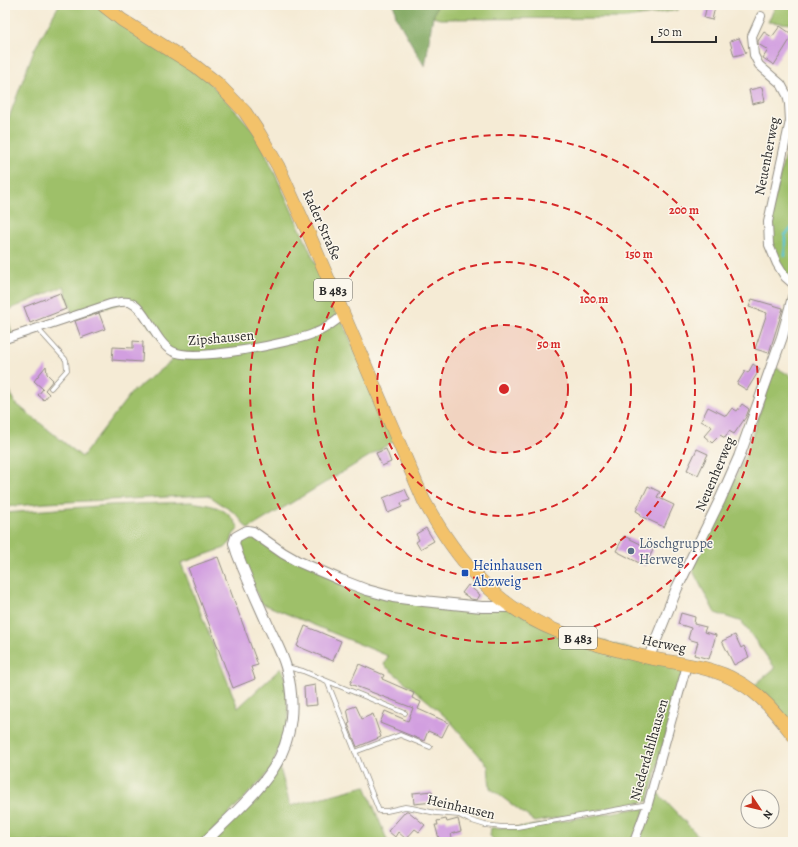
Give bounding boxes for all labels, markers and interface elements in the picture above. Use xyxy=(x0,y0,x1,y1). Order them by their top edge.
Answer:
scale bar xyxy=(652,18,716,44)
text: 50 m xyxy=(658,24,682,40)
street label: Neuenherweg xyxy=(750,115,784,197)
street label: Rader Straße xyxy=(298,187,346,263)
text: 200 m xyxy=(669,202,699,218)
text: 150 m xyxy=(625,246,653,262)
road number: B 483 xyxy=(314,279,352,301)
text: 100 m xyxy=(580,291,608,307)
street label: Zipshausen xyxy=(187,326,255,350)
text: 50 m xyxy=(537,336,561,352)
centre of rings xyxy=(497,382,511,396)
street label: Neuenherweg xyxy=(691,434,739,514)
place label: Löschgruppe Herweg xyxy=(639,534,713,569)
marker: Löschgruppe Herweg xyxy=(626,546,636,556)
place label: Heinhausen Abzweig xyxy=(472,556,543,591)
marker: Heinhausen Abzweig xyxy=(460,568,470,578)
road number: B 483 xyxy=(559,627,597,649)
street label: Herweg xyxy=(640,630,688,658)
street label: Niederdahlhausen xyxy=(625,696,673,803)
north arrow xyxy=(740,789,780,829)
street label: Heinhausen xyxy=(425,790,497,824)
text: N xyxy=(759,807,776,822)

